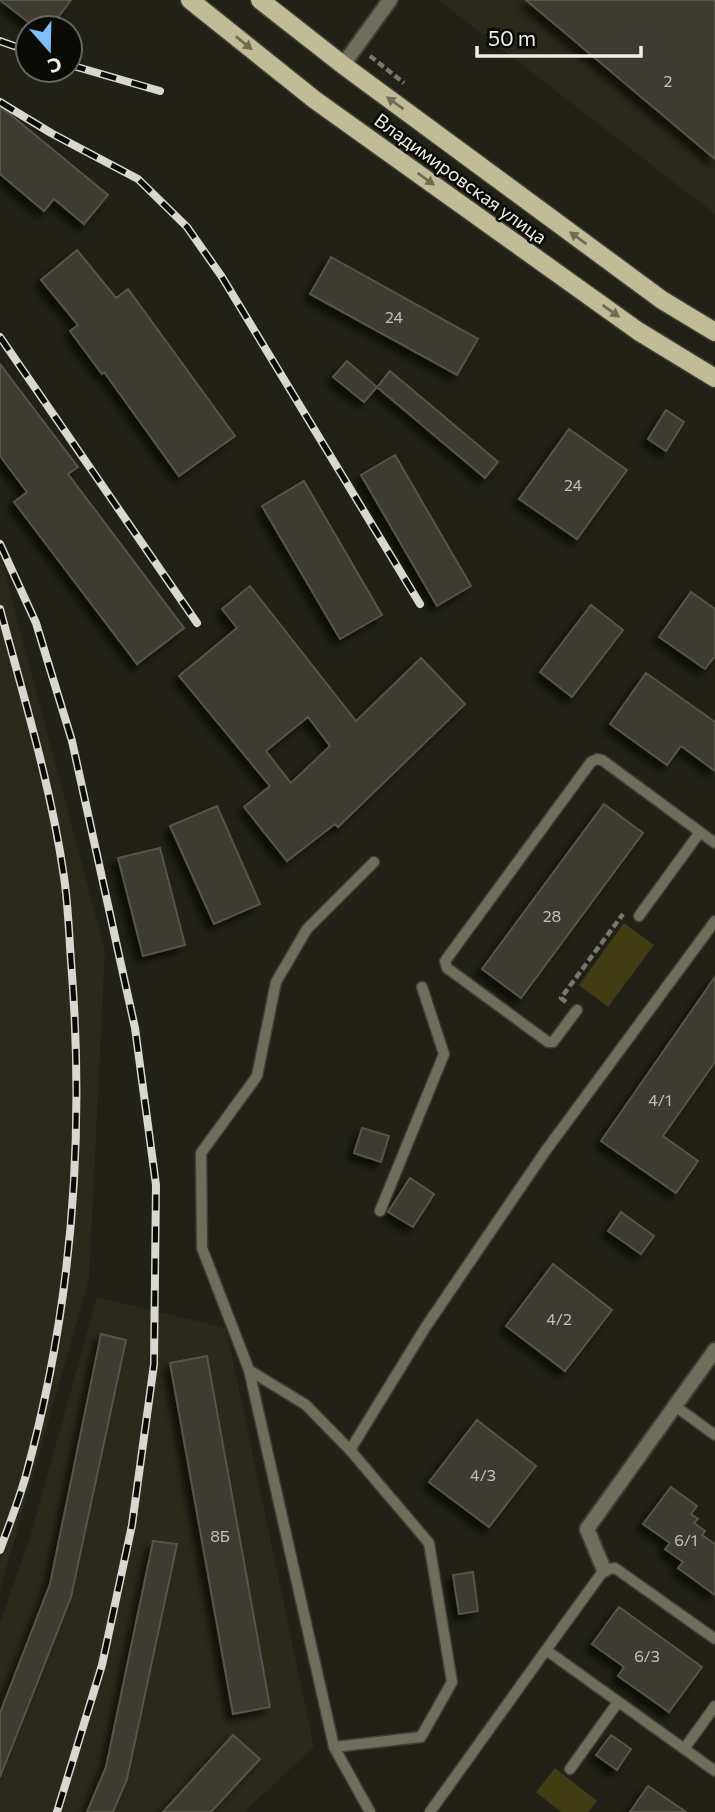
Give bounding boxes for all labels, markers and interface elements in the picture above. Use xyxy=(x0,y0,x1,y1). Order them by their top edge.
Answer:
north arrow xyxy=(14,14,84,84)
scale bar xyxy=(477,14,642,58)
text: 50 m xyxy=(488,25,536,50)
one-way arrow xyxy=(234,35,252,50)
text: С xyxy=(45,52,65,78)
house number: 2 xyxy=(664,71,673,90)
one-way arrow xyxy=(386,96,404,110)
street label: Владимировская улица xyxy=(370,108,552,248)
one-way arrow xyxy=(417,172,435,186)
one-way arrow xyxy=(569,231,587,245)
one-way arrow xyxy=(602,304,620,318)
house number: 24 xyxy=(385,307,403,326)
house number: 24 xyxy=(564,475,582,494)
house number: 28 xyxy=(543,906,561,925)
house number: 4/1 xyxy=(648,1090,672,1109)
house number: 4/2 xyxy=(546,1309,572,1328)
house number: 4/3 xyxy=(470,1465,496,1484)
house number: 8Б xyxy=(210,1526,230,1545)
house number: 6/1 xyxy=(674,1530,698,1549)
house number: 6/3 xyxy=(634,1646,660,1665)

